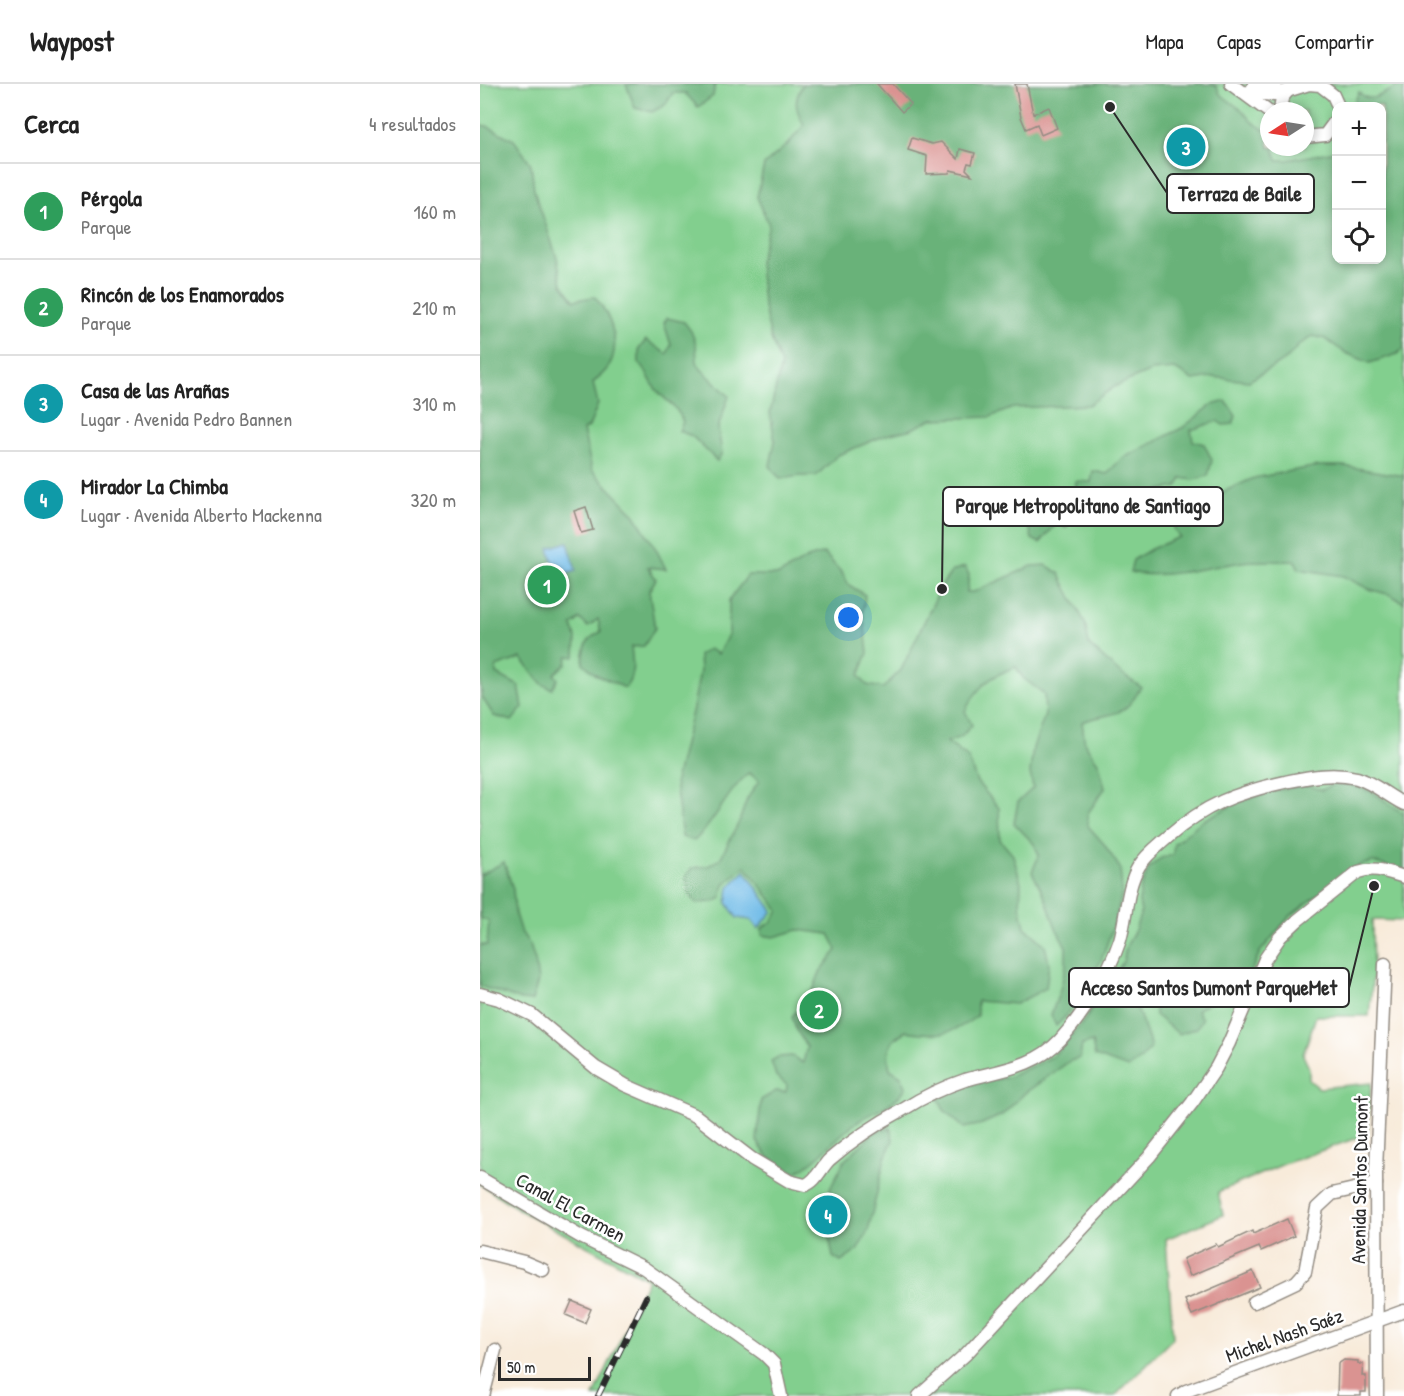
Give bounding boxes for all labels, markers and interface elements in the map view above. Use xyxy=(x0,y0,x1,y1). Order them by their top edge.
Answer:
text: Waypost xyxy=(30,22,114,60)
text: Mapa xyxy=(1145,27,1183,56)
text: Capas xyxy=(1216,27,1261,56)
text: Compartir xyxy=(1294,27,1374,56)
north arrow xyxy=(1260,102,1314,156)
map controls xyxy=(1332,102,1386,264)
button: + xyxy=(1332,102,1386,156)
text: Cerca xyxy=(24,106,79,141)
text: 4 resultados xyxy=(369,110,456,137)
pin: 3 xyxy=(1166,124,1206,170)
button: − xyxy=(1332,156,1386,210)
callout: Terraza de Baile xyxy=(1167,174,1314,213)
text: Terraza de Baile xyxy=(1177,179,1302,208)
text: Pérgola xyxy=(81,183,142,213)
text: 1 xyxy=(40,198,47,225)
text: 160 m xyxy=(414,198,456,225)
button: locate xyxy=(1332,210,1386,264)
text: Parque xyxy=(81,213,131,240)
text: Rincón de los Enamorados xyxy=(81,279,284,309)
text: 2 xyxy=(39,294,48,321)
text: 210 m xyxy=(412,294,456,321)
text: Parque xyxy=(81,309,131,336)
text: Casa de las Arañas xyxy=(81,375,229,405)
text: 3 xyxy=(39,390,48,417)
text: 310 m xyxy=(413,390,456,417)
text: Lugar · Avenida Pedro Bannen xyxy=(81,405,292,432)
text: Mirador La Chimba xyxy=(81,471,228,501)
text: 4 xyxy=(40,486,47,513)
text: 320 m xyxy=(411,486,456,513)
callout: Parque Metropolitano de Santiago xyxy=(943,487,1223,526)
text: Parque Metropolitano de Santiago xyxy=(955,491,1211,521)
text: Lugar · Avenida Alberto Mackenna xyxy=(81,501,322,528)
pin: 1 xyxy=(528,562,566,608)
your location xyxy=(834,603,863,632)
callout: Acceso Santos Dumont ParqueMet xyxy=(1069,968,1349,1007)
text: Acceso Santos Dumont ParqueMet xyxy=(1081,973,1338,1003)
pin: 2 xyxy=(800,988,838,1032)
street label: Avenida Santos Dumont xyxy=(1344,1095,1374,1264)
street label: Canal El Carmen xyxy=(511,1166,631,1248)
pin: 4 xyxy=(808,1192,848,1238)
street label: Michel Nash Saéz xyxy=(1222,1301,1347,1369)
scale bar xyxy=(498,1354,591,1382)
text: 50 m xyxy=(507,1356,536,1378)

